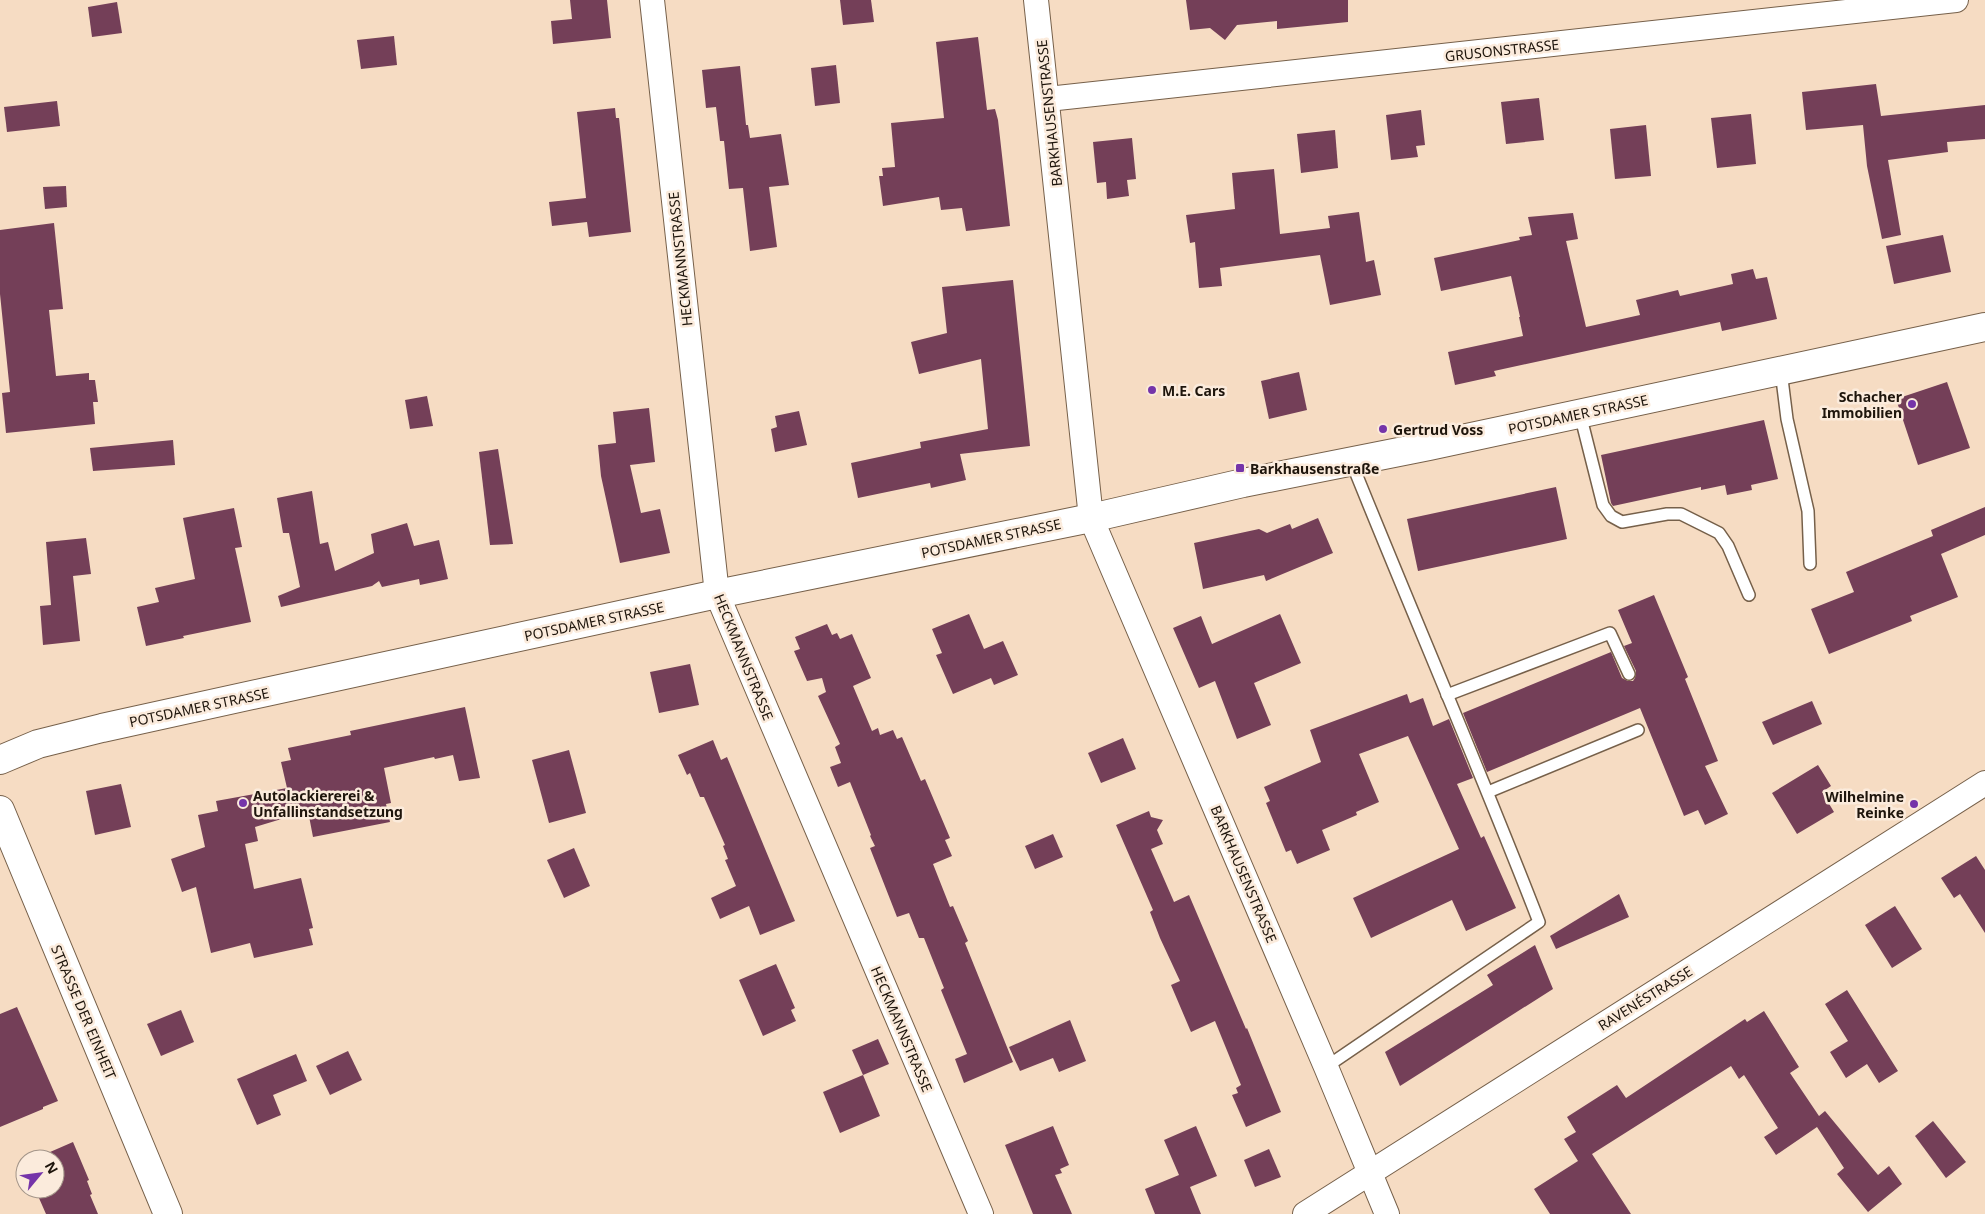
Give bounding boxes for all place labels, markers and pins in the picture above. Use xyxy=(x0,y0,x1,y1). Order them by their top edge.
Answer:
place label: M.E. Cars xyxy=(1162,381,1225,400)
marker: M.E. Cars xyxy=(1146,384,1158,396)
place label: Schacher Immobilien xyxy=(1822,387,1903,422)
marker: Schacher Immobilien xyxy=(1906,398,1918,410)
place label: Gertrud Voss xyxy=(1393,420,1483,439)
marker: Gertrud Voss xyxy=(1377,423,1389,435)
place label: Barkhausenstraße xyxy=(1250,459,1379,478)
marker: Barkhausenstraße xyxy=(1234,462,1246,474)
place label: Autolackiererei & Unfallinstandsetzung xyxy=(253,786,403,821)
place label: Wilhelmine Reinke xyxy=(1825,787,1904,822)
marker: Autolackiererei & Unfallinstandsetzung xyxy=(237,797,249,809)
marker: Wilhelmine Reinke xyxy=(1908,798,1920,810)

